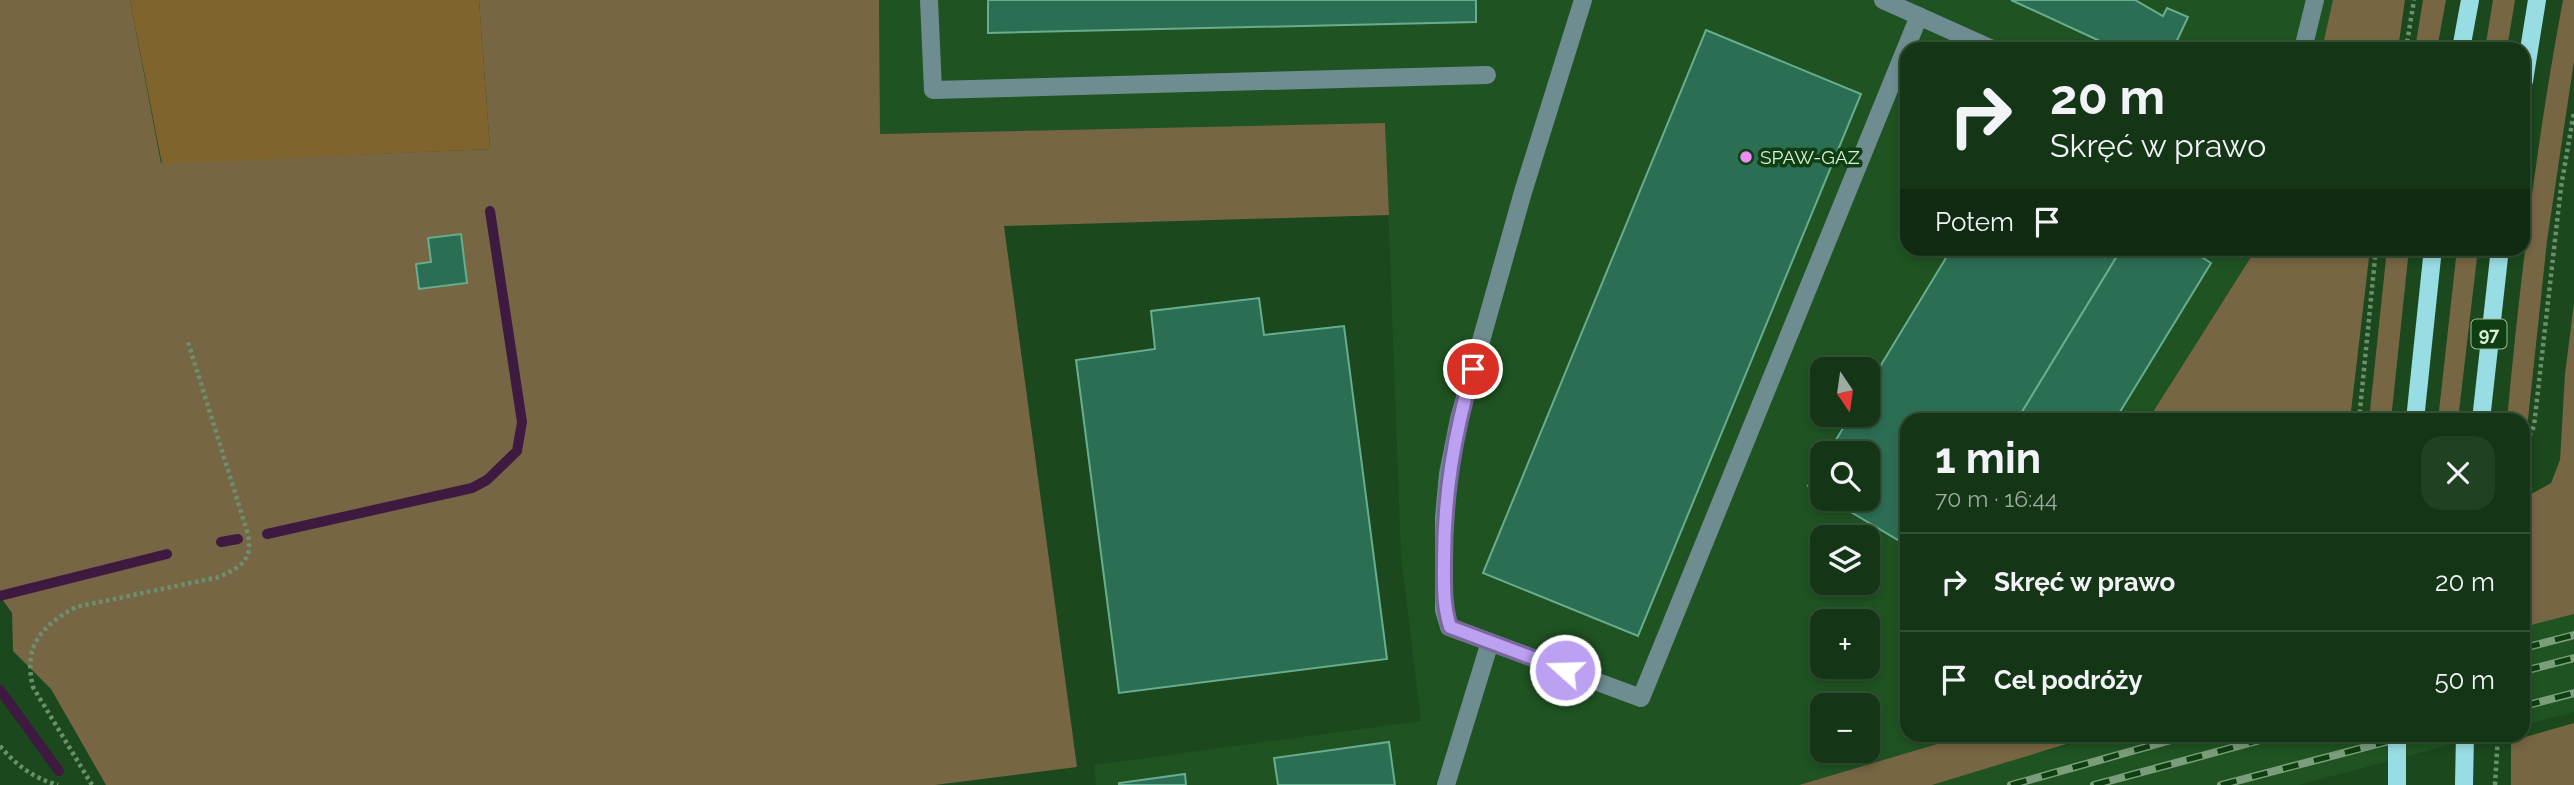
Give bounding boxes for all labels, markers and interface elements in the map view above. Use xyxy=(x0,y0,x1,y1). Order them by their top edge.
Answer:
text: 20 m xyxy=(2050,68,2165,125)
icon: right xyxy=(1935,70,2026,161)
text: Skręć w prawo xyxy=(2050,127,2266,164)
place label: SPAW-GAZ xyxy=(1760,146,1860,168)
marker: SPAW-GAZ xyxy=(1738,149,1754,165)
icon: arrive xyxy=(2028,203,2066,241)
text: Potem xyxy=(1935,207,2014,237)
road number: 97 xyxy=(2472,320,2506,348)
pin xyxy=(1443,339,1503,399)
icon: arrive xyxy=(1454,350,1492,388)
north arrow xyxy=(1810,357,1880,427)
map controls xyxy=(1810,357,1880,763)
text: 1 min xyxy=(1935,434,2041,483)
button: close xyxy=(2421,436,2495,510)
button: search xyxy=(1810,441,1880,511)
text: 70 m · 16:44 xyxy=(1935,485,2058,512)
button: layers xyxy=(1810,525,1880,595)
icon: right xyxy=(1935,563,1973,601)
text: Skręć w prawo xyxy=(1994,567,2175,597)
text: 20 m xyxy=(2435,567,2495,597)
button: + xyxy=(1810,609,1880,679)
position arrow xyxy=(1528,633,1602,707)
icon: arrive xyxy=(1935,661,1973,699)
text: Cel podróży xyxy=(1994,665,2143,695)
text: 50 m xyxy=(2434,665,2495,695)
button: − xyxy=(1810,693,1880,763)

